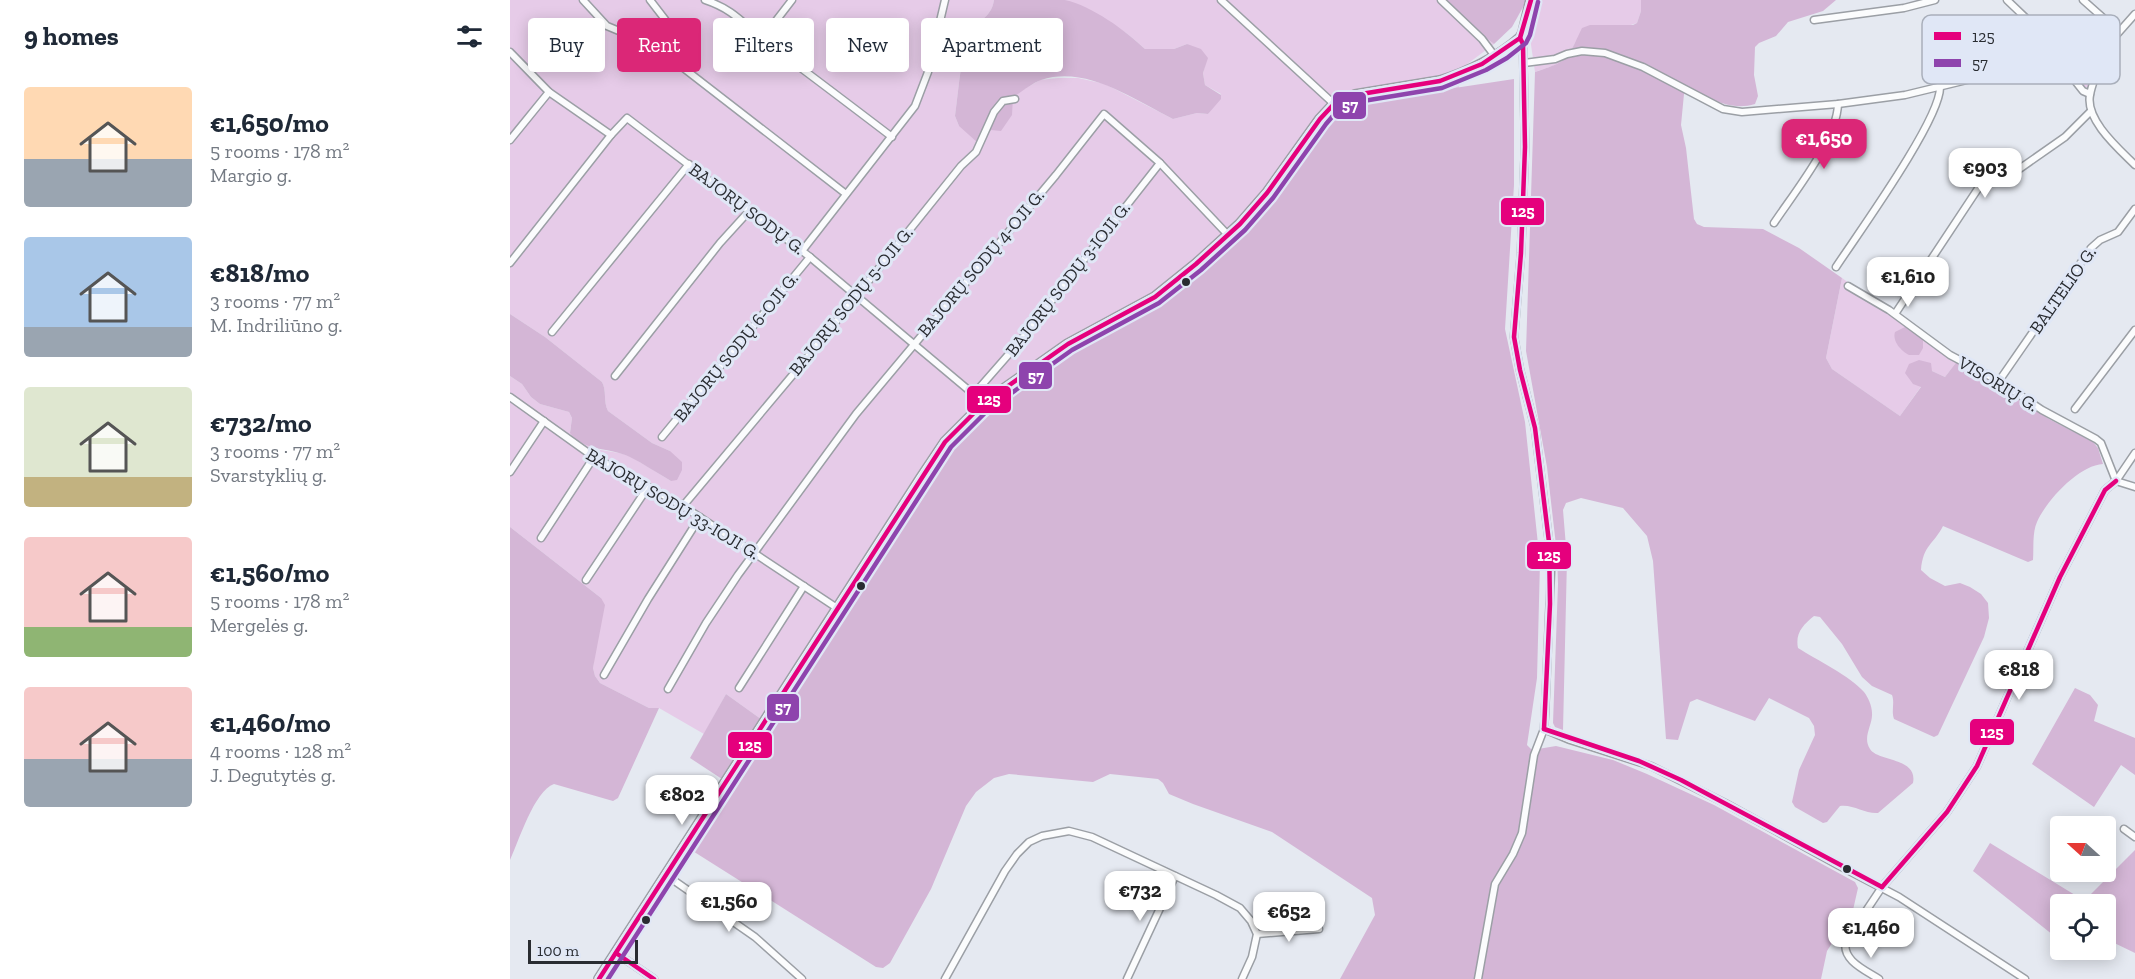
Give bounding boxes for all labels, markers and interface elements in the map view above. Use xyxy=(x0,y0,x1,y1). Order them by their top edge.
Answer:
legend xyxy=(1922,15,2120,84)
chip: Buy xyxy=(528,18,605,72)
chip: Rent xyxy=(617,18,701,72)
chip: Filters xyxy=(713,18,814,72)
chip: New xyxy=(826,18,909,72)
chip: Apartment xyxy=(921,18,1063,72)
text: 9 homes xyxy=(24,20,119,52)
icon: filters xyxy=(453,20,486,53)
text: 125 xyxy=(1972,27,1995,46)
text: 57 xyxy=(1972,54,1988,73)
line badge: 57 xyxy=(1332,91,1367,120)
text: 57 xyxy=(1342,96,1358,115)
text: €1,650/mo xyxy=(210,107,329,139)
icon: home xyxy=(72,111,144,183)
pin: €1,650 xyxy=(1775,119,1873,170)
text: €1,650 xyxy=(1796,126,1852,150)
text: 5 rooms · 178 m² xyxy=(210,139,349,163)
pin: €903 xyxy=(1949,148,2021,199)
text: €903 xyxy=(1963,155,2007,179)
street label: BAJORŲ SODŲ G. xyxy=(685,158,809,260)
text: Margio g. xyxy=(210,163,292,187)
street label: BAJORŲ SODŲ 4-OJI G. xyxy=(913,185,1049,341)
street label: BAJORŲ SODŲ 3-IOJI G. xyxy=(1001,197,1135,361)
line badge: 125 xyxy=(1500,197,1545,226)
text: 125 xyxy=(1511,202,1535,221)
street label: BAJORŲ SODŲ 5-OJI G. xyxy=(784,222,918,380)
street label: BALTELIO G. xyxy=(2025,242,2101,338)
text: €818/mo xyxy=(210,257,309,289)
pin: €1,610 xyxy=(1859,257,1957,308)
icon: home xyxy=(72,261,144,333)
text: €1,610 xyxy=(1881,264,1935,288)
street label: BAJORŲ SODŲ 6-OJI G. xyxy=(669,268,803,426)
unlabelled marker xyxy=(1180,276,1192,288)
text: 3 rooms · 77 m² xyxy=(210,289,340,313)
text: M. Indriliūno g. xyxy=(210,313,343,337)
street label: VISORIŲ G. xyxy=(1953,351,2042,417)
line badge: 57 xyxy=(1018,361,1053,390)
text: 57 xyxy=(1028,367,1044,386)
line badge: 125 xyxy=(966,385,1012,414)
text: 125 xyxy=(977,390,1001,409)
text: €732/mo xyxy=(210,407,312,439)
icon: home xyxy=(72,411,144,483)
text: 3 rooms · 77 m² xyxy=(210,439,340,463)
street label: BAJORŲ SODŲ 33-IOJI G. xyxy=(582,443,764,565)
text: Svarstyklių g. xyxy=(210,463,327,487)
line badge: 125 xyxy=(1526,541,1572,570)
text: 125 xyxy=(1537,546,1561,565)
text: €1,560/mo xyxy=(210,557,329,589)
icon: home xyxy=(72,561,144,633)
unlabelled marker xyxy=(855,580,867,592)
text: 5 rooms · 178 m² xyxy=(210,589,349,613)
text: Mergelės g. xyxy=(210,613,308,637)
pin: €818 xyxy=(1983,650,2055,701)
text: €818 xyxy=(1998,657,2040,681)
line badge: 57 xyxy=(766,693,800,722)
text: 57 xyxy=(775,698,791,717)
text: €1,460/mo xyxy=(210,707,331,739)
icon: home xyxy=(72,711,144,783)
line badge: 125 xyxy=(1969,718,2015,746)
text: 125 xyxy=(1980,723,2004,742)
line badge: 125 xyxy=(727,731,773,759)
text: 125 xyxy=(738,736,762,755)
text: 4 rooms · 128 m² xyxy=(210,739,351,763)
text: J. Degutytės g. xyxy=(210,763,336,787)
pin: €802 xyxy=(646,775,718,826)
text: €802 xyxy=(660,782,704,806)
north arrow xyxy=(2050,816,2116,882)
map controls xyxy=(2050,816,2116,960)
unlabelled marker xyxy=(1841,863,1853,875)
pin: €732 xyxy=(1104,871,1176,922)
text: €732 xyxy=(1118,878,1162,902)
pin: €1,560 xyxy=(680,882,778,933)
text: €1,560 xyxy=(700,889,758,913)
pin: €652 xyxy=(1253,892,1325,943)
button: locate xyxy=(2050,894,2116,960)
text: €652 xyxy=(1267,899,1311,923)
pin: €1,460 xyxy=(1822,908,1920,959)
unlabelled marker xyxy=(640,914,652,926)
text: €1,460 xyxy=(1842,915,1900,939)
scale bar xyxy=(528,937,638,964)
text: 100 m xyxy=(537,941,579,960)

